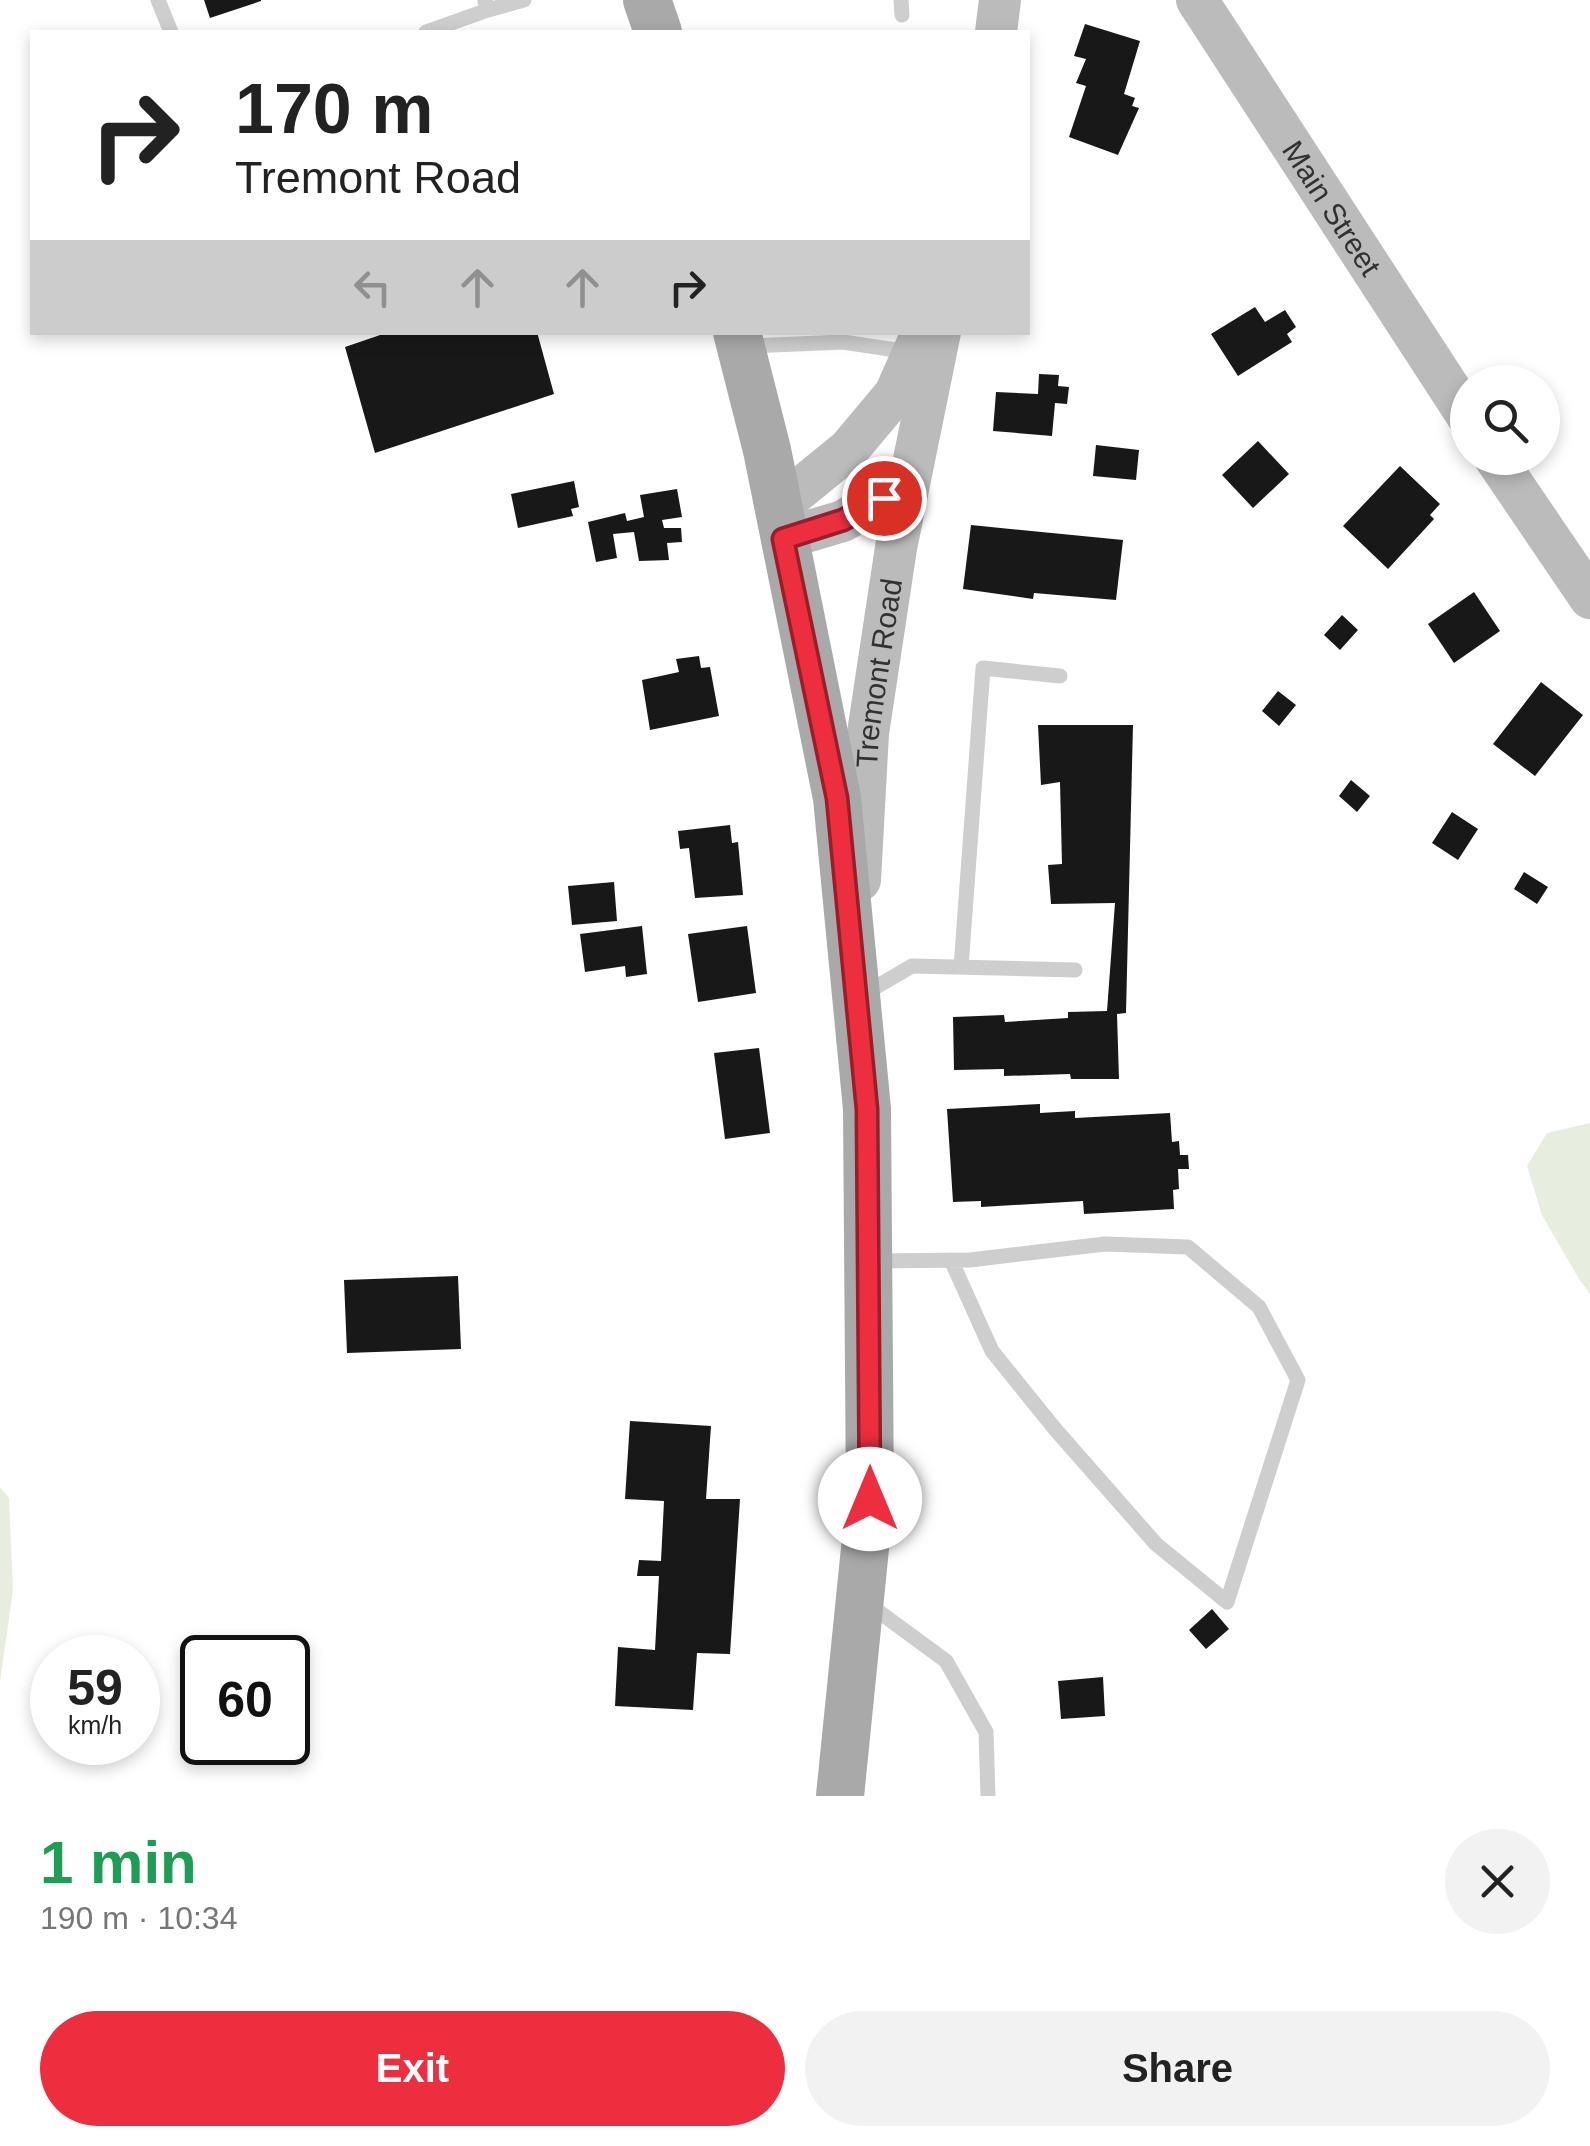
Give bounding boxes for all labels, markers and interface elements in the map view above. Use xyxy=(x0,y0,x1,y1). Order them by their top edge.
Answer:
icon: right xyxy=(70,70,200,200)
text: 170 m xyxy=(235,70,433,148)
street label: Main Street xyxy=(1276,135,1388,282)
text: Tremont Road xyxy=(235,152,521,203)
icon: left xyxy=(345,260,400,315)
icon: ahead xyxy=(450,260,505,315)
icon: ahead xyxy=(555,260,610,315)
icon: right xyxy=(660,260,715,315)
map controls xyxy=(1450,365,1560,475)
button: search xyxy=(1450,365,1560,475)
pin xyxy=(842,456,927,541)
icon: arrive xyxy=(857,471,912,526)
street label: Tremont Road xyxy=(850,576,908,768)
position arrow xyxy=(818,1447,922,1551)
speed limit sign: 60 xyxy=(180,1635,310,1765)
text: 59 xyxy=(67,1660,123,1716)
text: km/h xyxy=(68,1711,122,1739)
text: 1 min xyxy=(40,1829,197,1896)
button: close xyxy=(1445,1829,1550,1934)
text: 190 m · 10:34 xyxy=(40,1900,237,1936)
button: Exit xyxy=(40,2011,785,2126)
button: Share xyxy=(805,2011,1550,2126)

